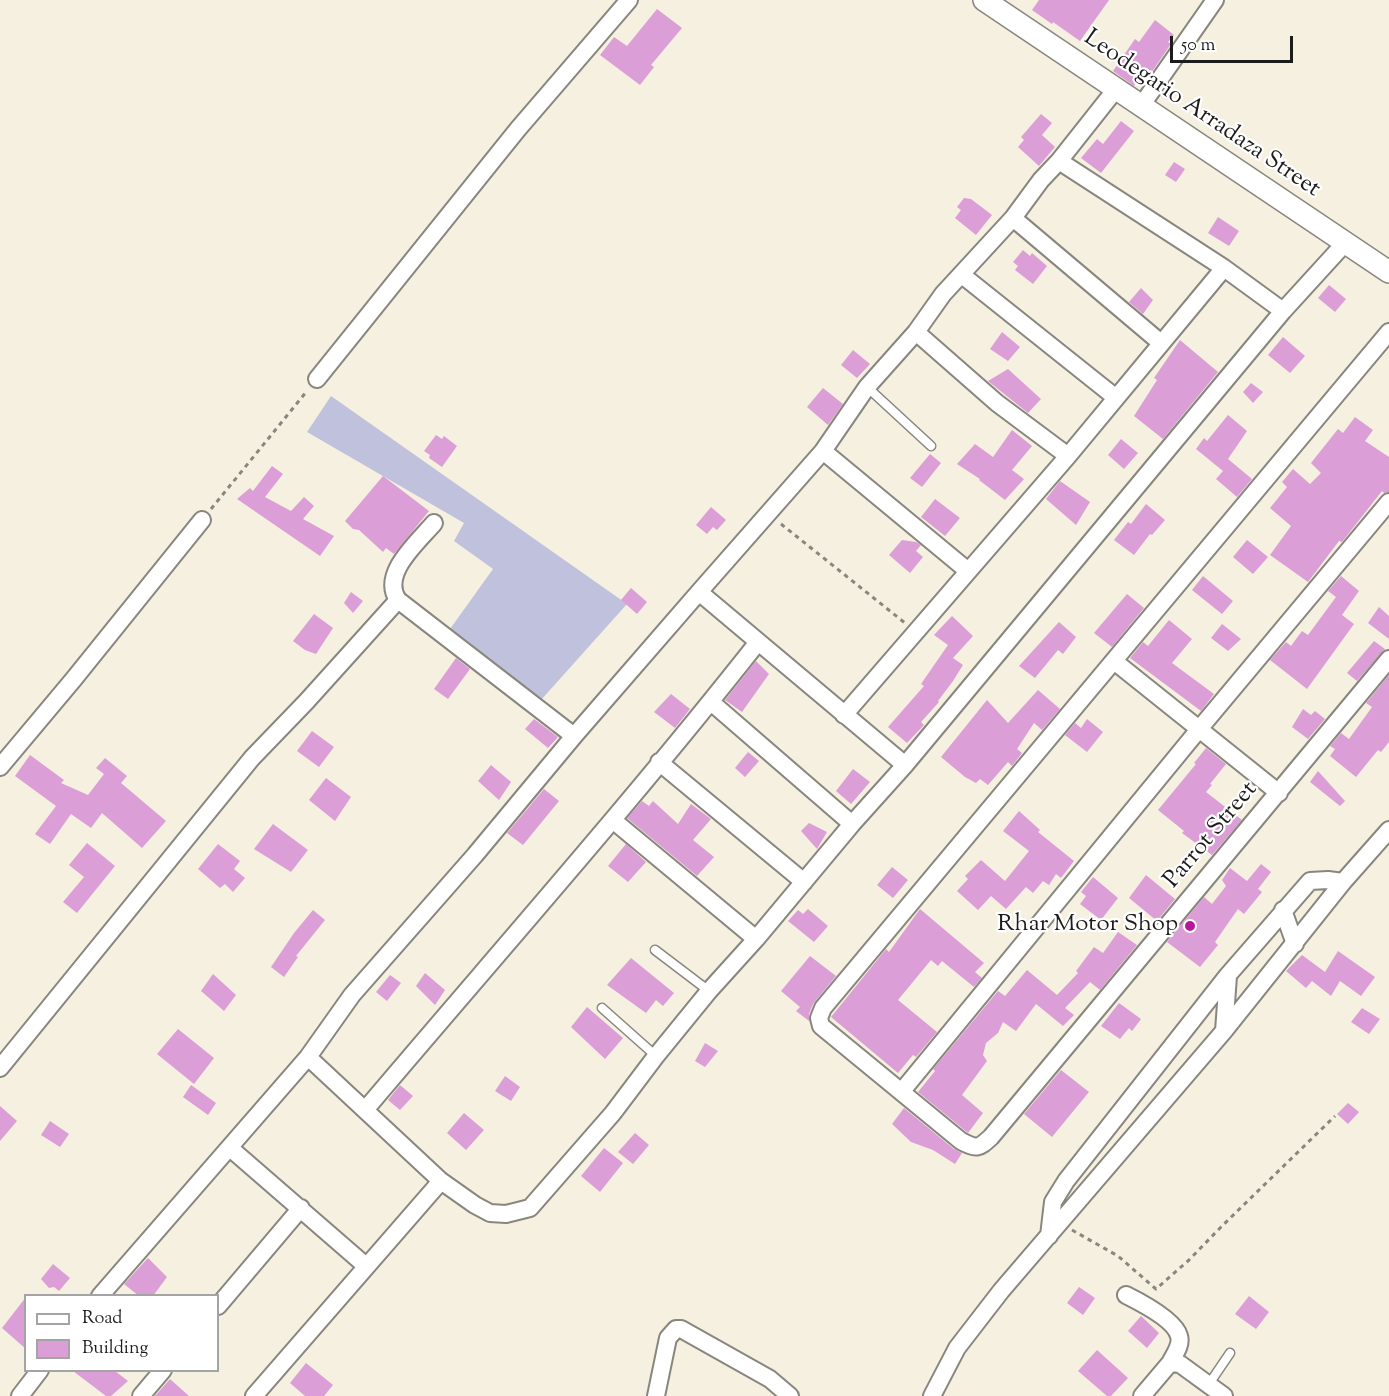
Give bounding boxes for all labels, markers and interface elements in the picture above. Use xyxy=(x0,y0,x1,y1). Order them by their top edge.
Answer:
scale bar xyxy=(1173,24,1296,62)
street label: Leodegario Arradaza Street xyxy=(1077,25,1325,205)
text: 50 m xyxy=(1181,33,1215,59)
street label: Parrot Street xyxy=(1159,777,1265,895)
place label: Rhar Motor Shop xyxy=(997,912,1178,940)
marker: Rhar Motor Shop xyxy=(1183,919,1197,933)
legend xyxy=(24,1294,219,1372)
text: Road xyxy=(82,1306,122,1332)
text: Building xyxy=(82,1336,148,1362)

